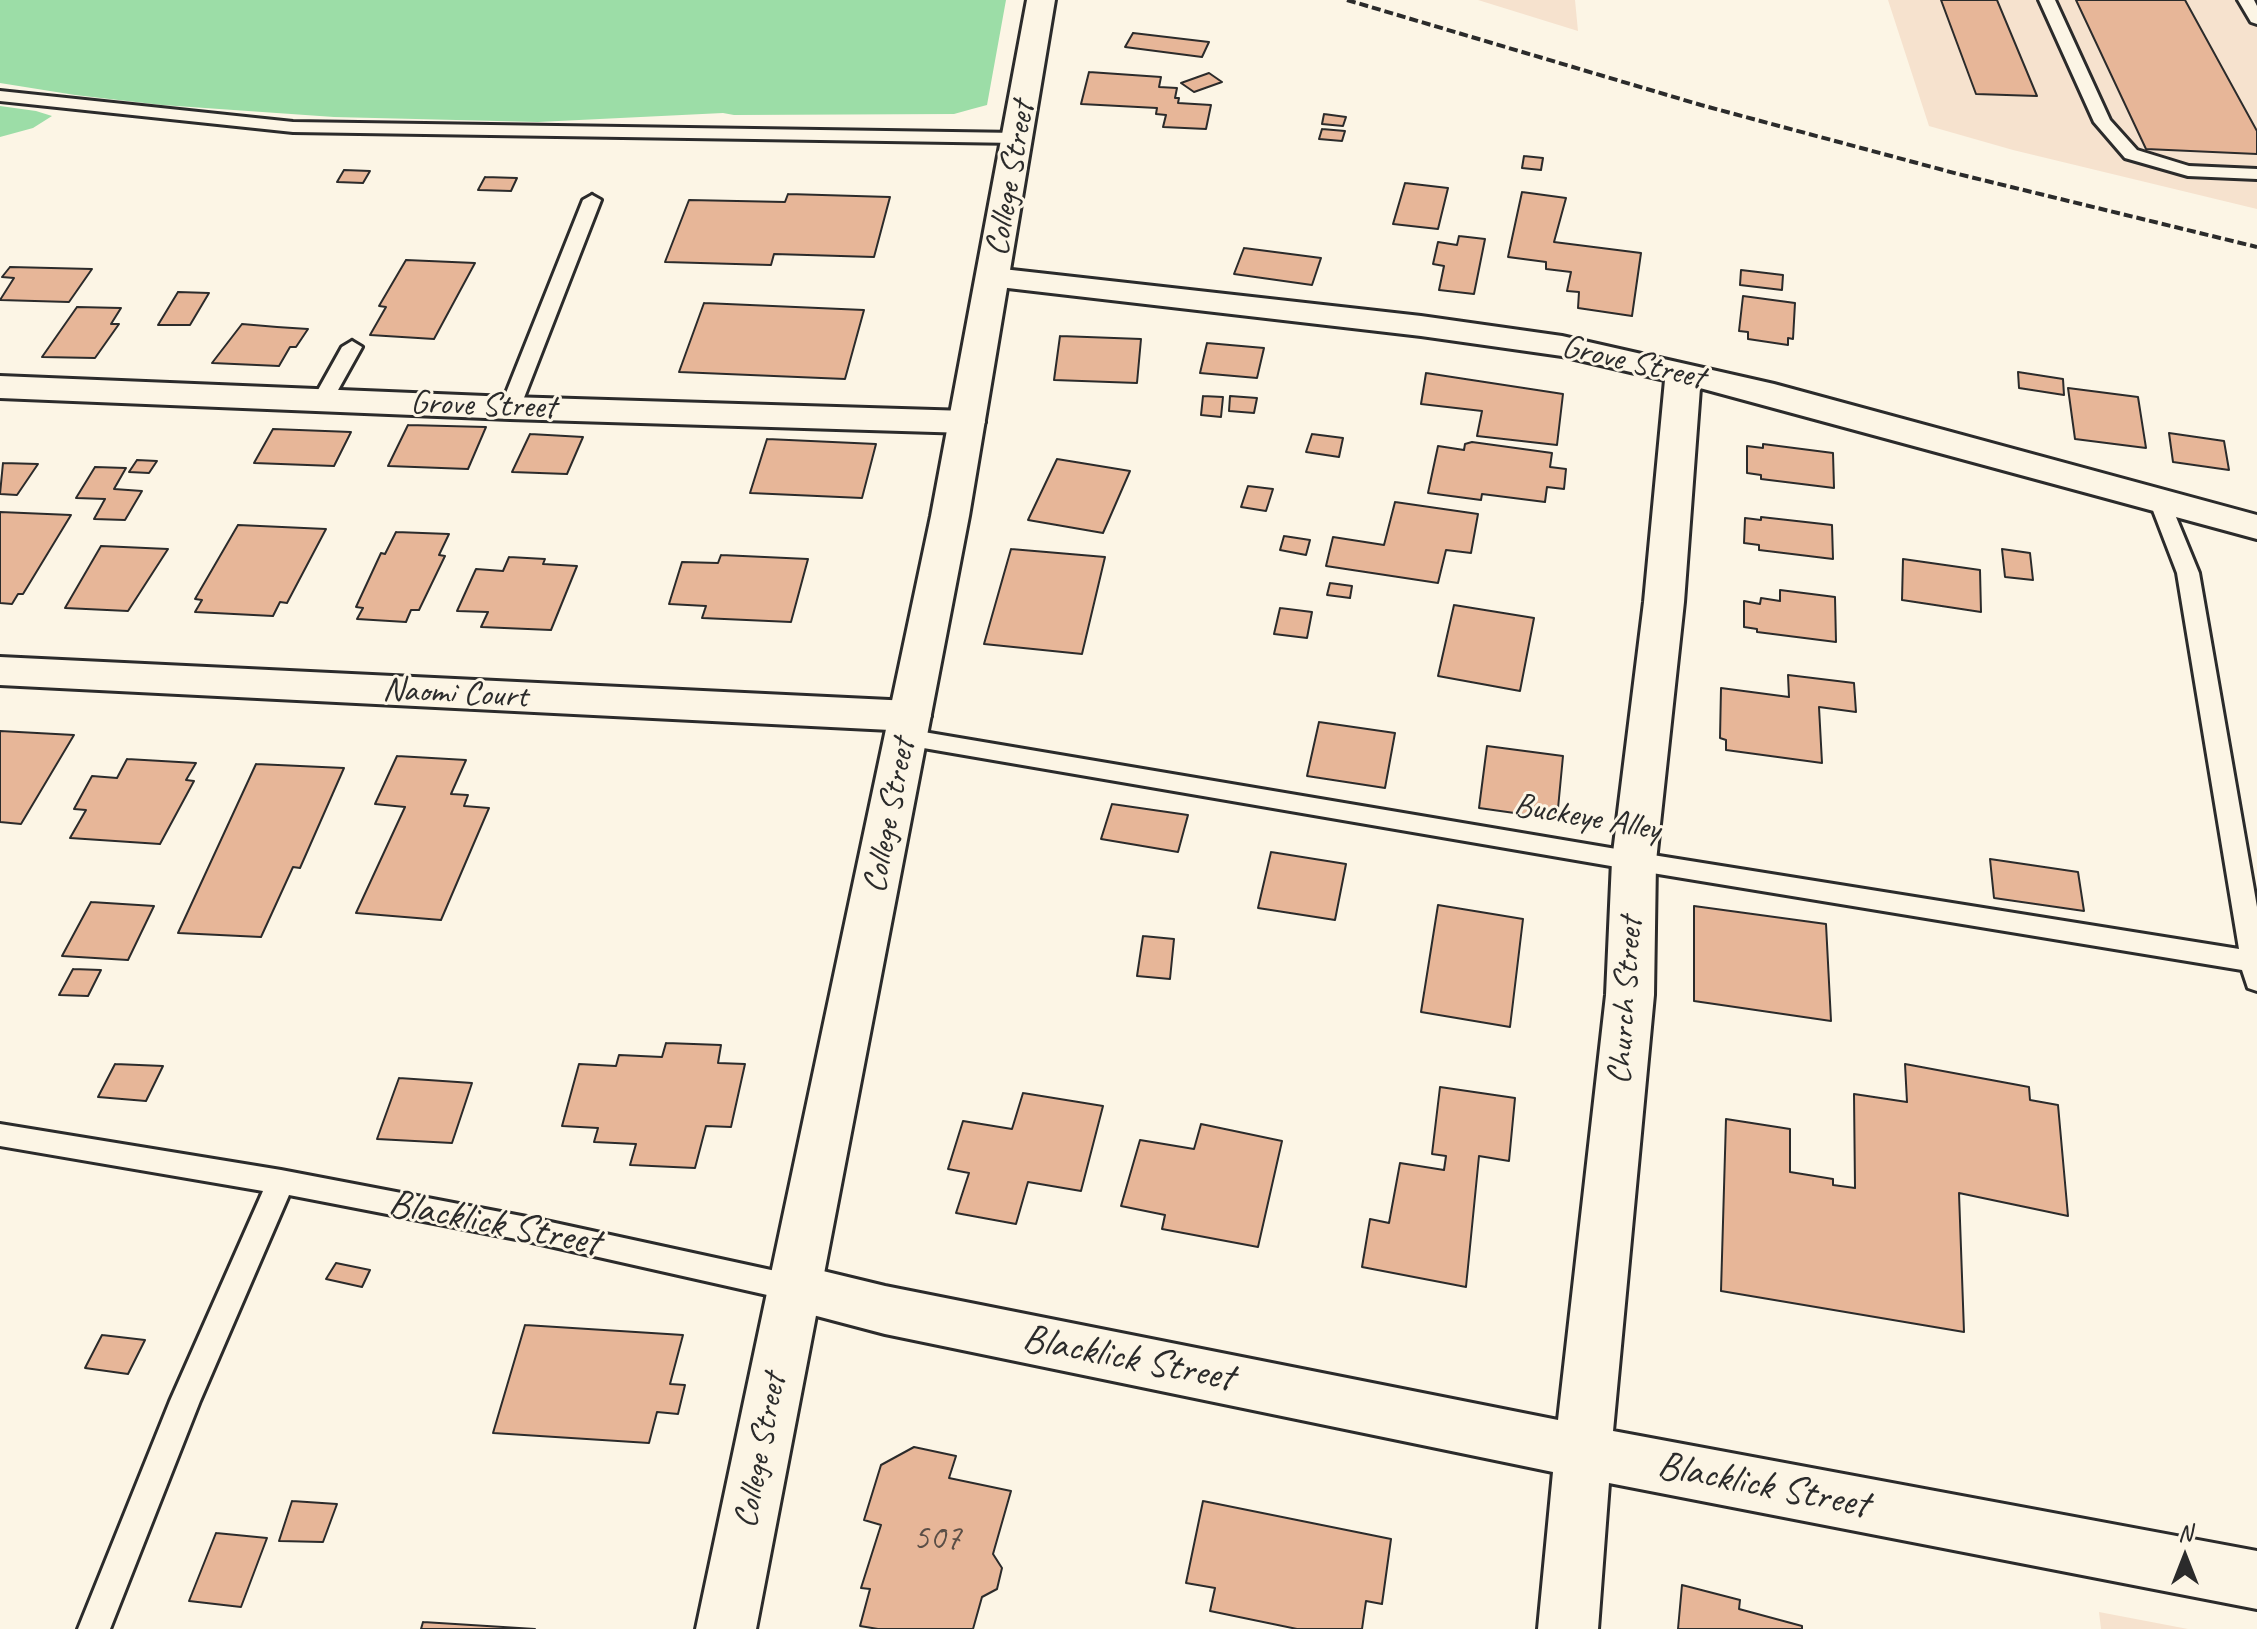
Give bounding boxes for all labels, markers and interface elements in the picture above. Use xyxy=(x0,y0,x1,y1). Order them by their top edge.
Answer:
street label: College Street xyxy=(977,99,1045,259)
street label: Grove Street xyxy=(1558,327,1708,399)
street label: Grove Street xyxy=(410,383,556,429)
street label: Naomi Court xyxy=(382,670,528,718)
street label: College Street xyxy=(855,736,925,896)
street label: Buckeye Alley xyxy=(1511,785,1663,851)
street label: Church Street xyxy=(1600,916,1652,1086)
street label: Blacklick Street xyxy=(385,1180,603,1268)
street label: Blacklick Street xyxy=(1019,1315,1237,1403)
street label: College Street xyxy=(726,1371,796,1531)
street label: Blacklick Street xyxy=(1654,1442,1872,1530)
north arrow xyxy=(2145,1517,2225,1597)
house number: 507 xyxy=(913,1518,961,1562)
text: N xyxy=(2178,1519,2192,1547)

